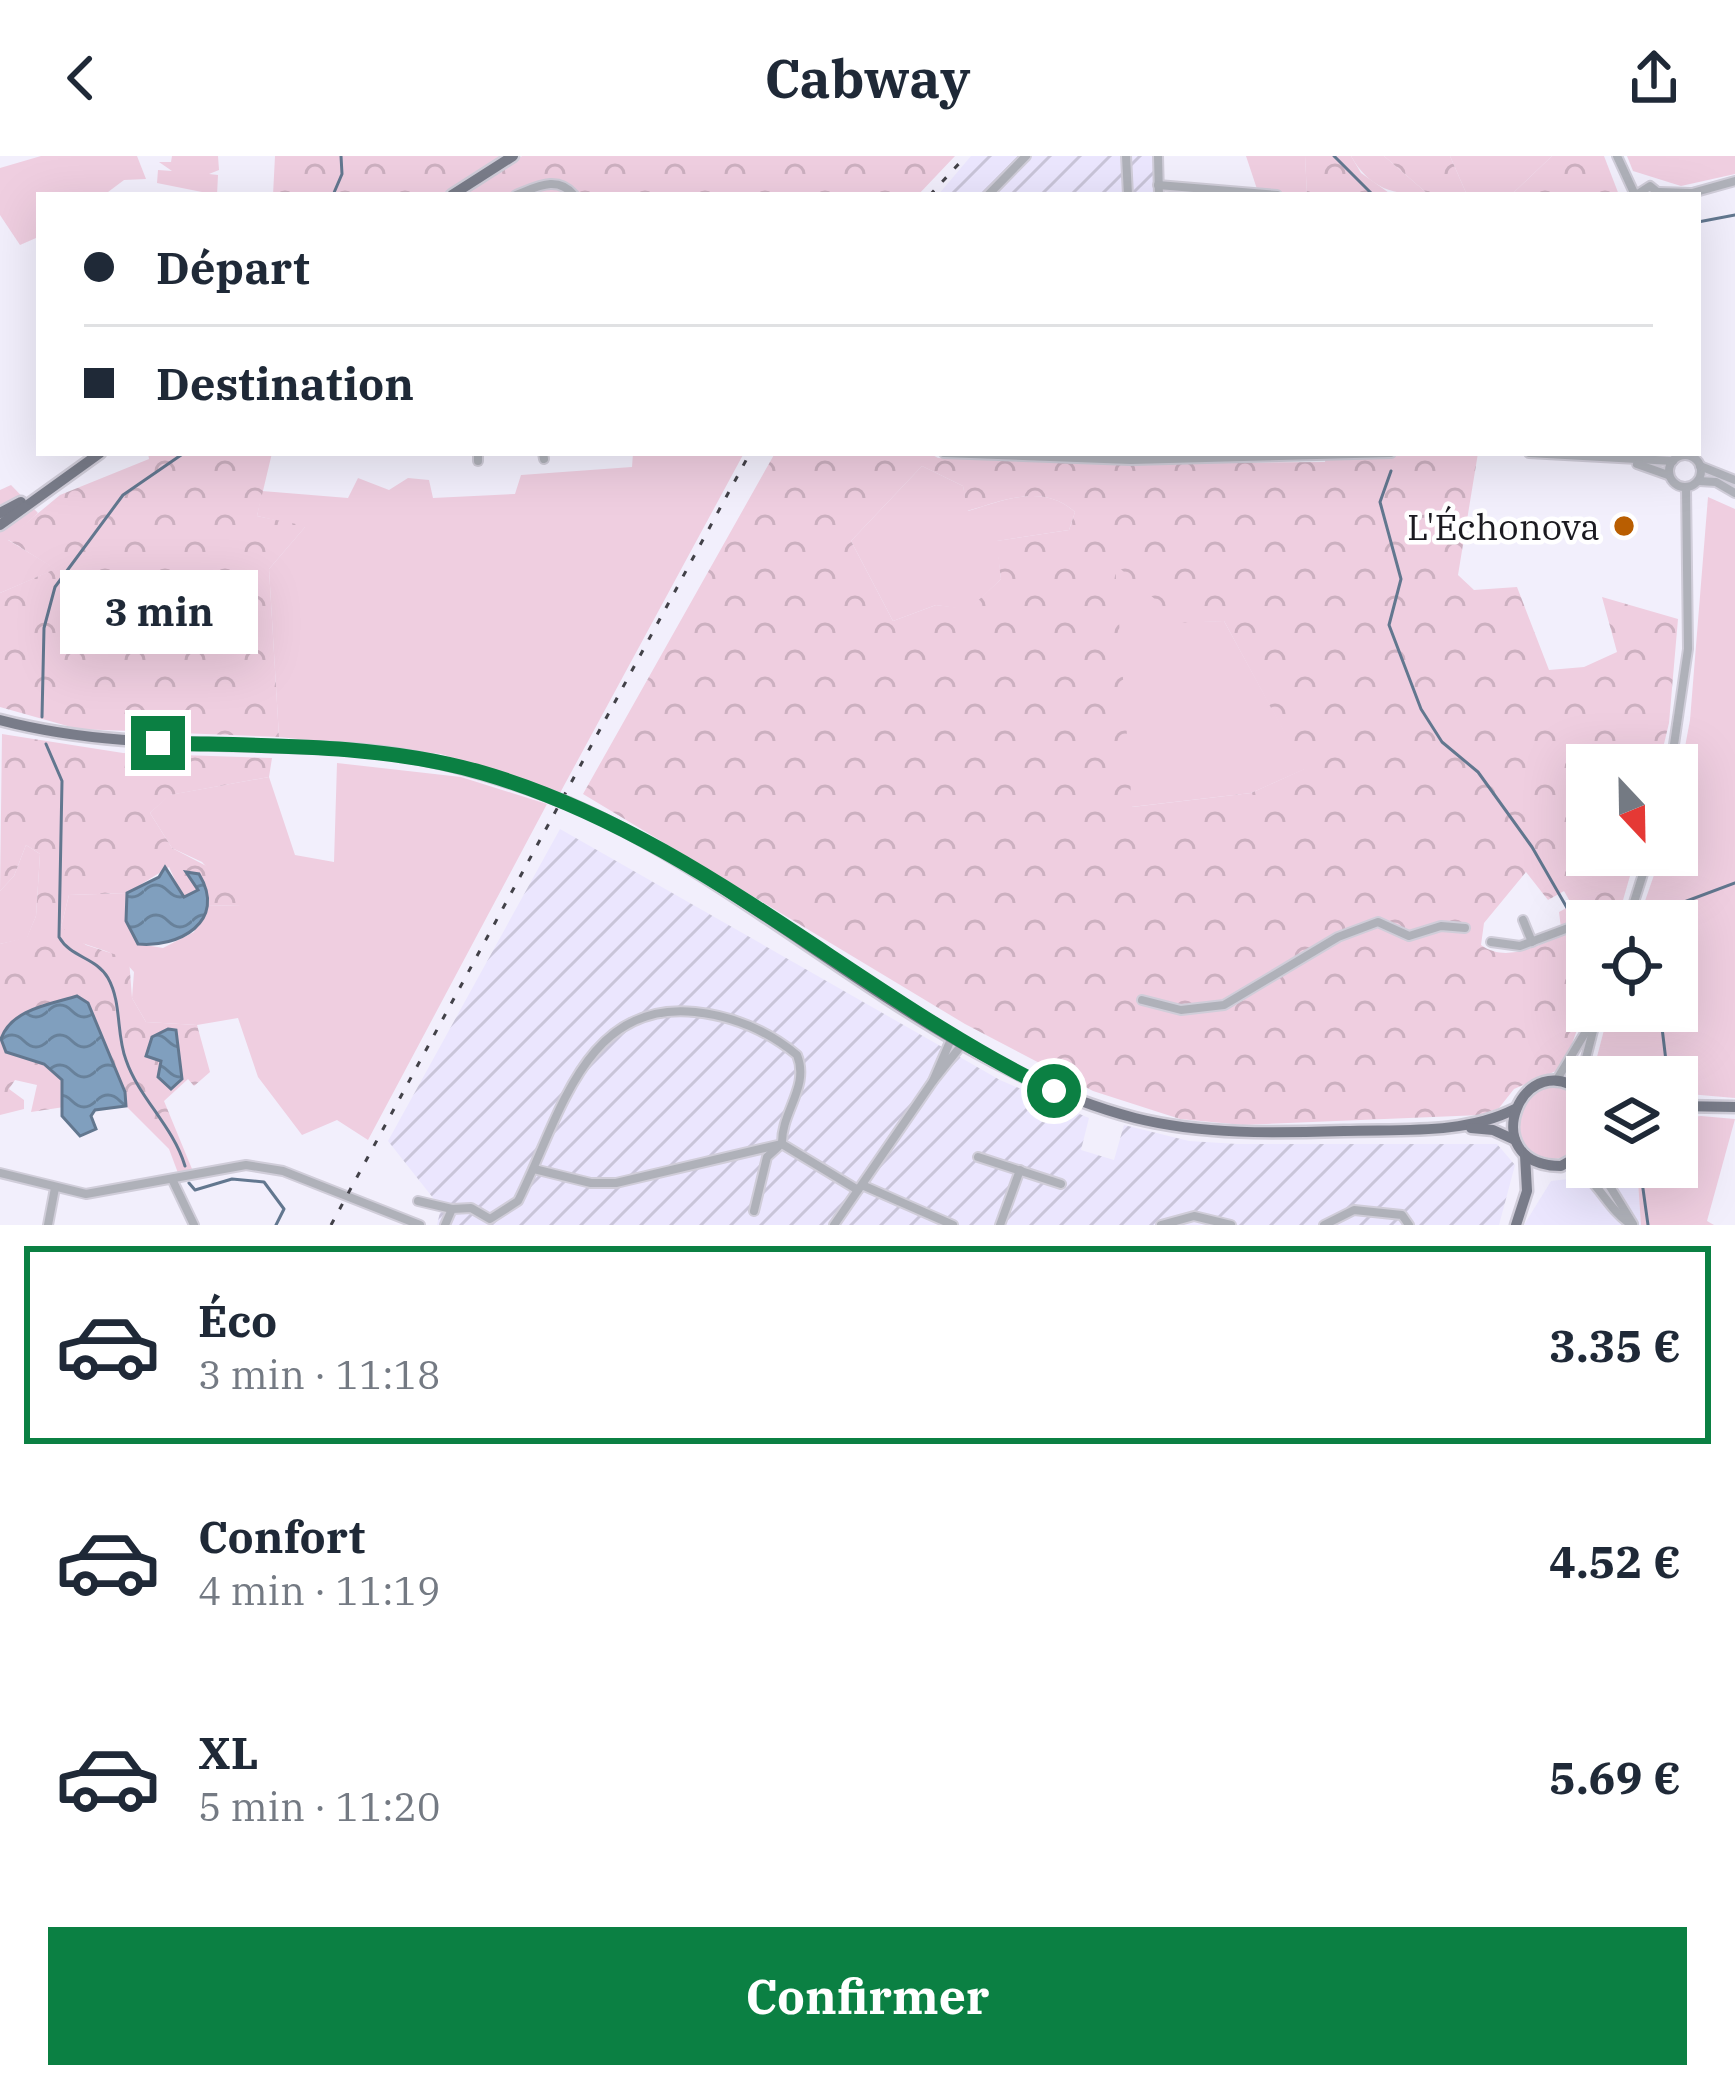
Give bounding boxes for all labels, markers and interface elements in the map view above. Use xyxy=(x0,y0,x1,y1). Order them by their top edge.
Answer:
text: Cabway xyxy=(764,43,971,113)
icon: back xyxy=(48,45,114,111)
icon: share xyxy=(1621,45,1687,111)
text: Départ xyxy=(156,238,310,296)
text: Destination xyxy=(156,354,414,412)
place label: L'Échonova xyxy=(1407,503,1600,550)
marker: L'Échonova xyxy=(1611,513,1637,539)
callout: 3 min xyxy=(59,569,257,653)
text: 3 min xyxy=(104,586,214,637)
route end xyxy=(131,716,185,770)
north arrow xyxy=(1566,744,1698,876)
map controls xyxy=(1566,744,1698,1188)
button: locate xyxy=(1566,900,1698,1032)
button: layers xyxy=(1566,1056,1698,1188)
route start xyxy=(1027,1064,1081,1118)
icon: car xyxy=(54,1291,162,1399)
text: Éco xyxy=(198,1291,277,1349)
text: 3.35 € xyxy=(1549,1316,1681,1374)
text: 3 min · 11:18 xyxy=(198,1349,440,1400)
icon: car xyxy=(54,1507,162,1615)
text: Confort xyxy=(198,1507,365,1565)
text: 4.52 € xyxy=(1549,1532,1681,1590)
text: 4 min · 11:19 xyxy=(198,1565,440,1616)
icon: car xyxy=(54,1723,162,1831)
text: XL xyxy=(198,1723,259,1781)
text: 5.69 € xyxy=(1549,1748,1681,1806)
text: 5 min · 11:20 xyxy=(198,1781,440,1832)
button: Confirmer xyxy=(48,1927,1687,2065)

